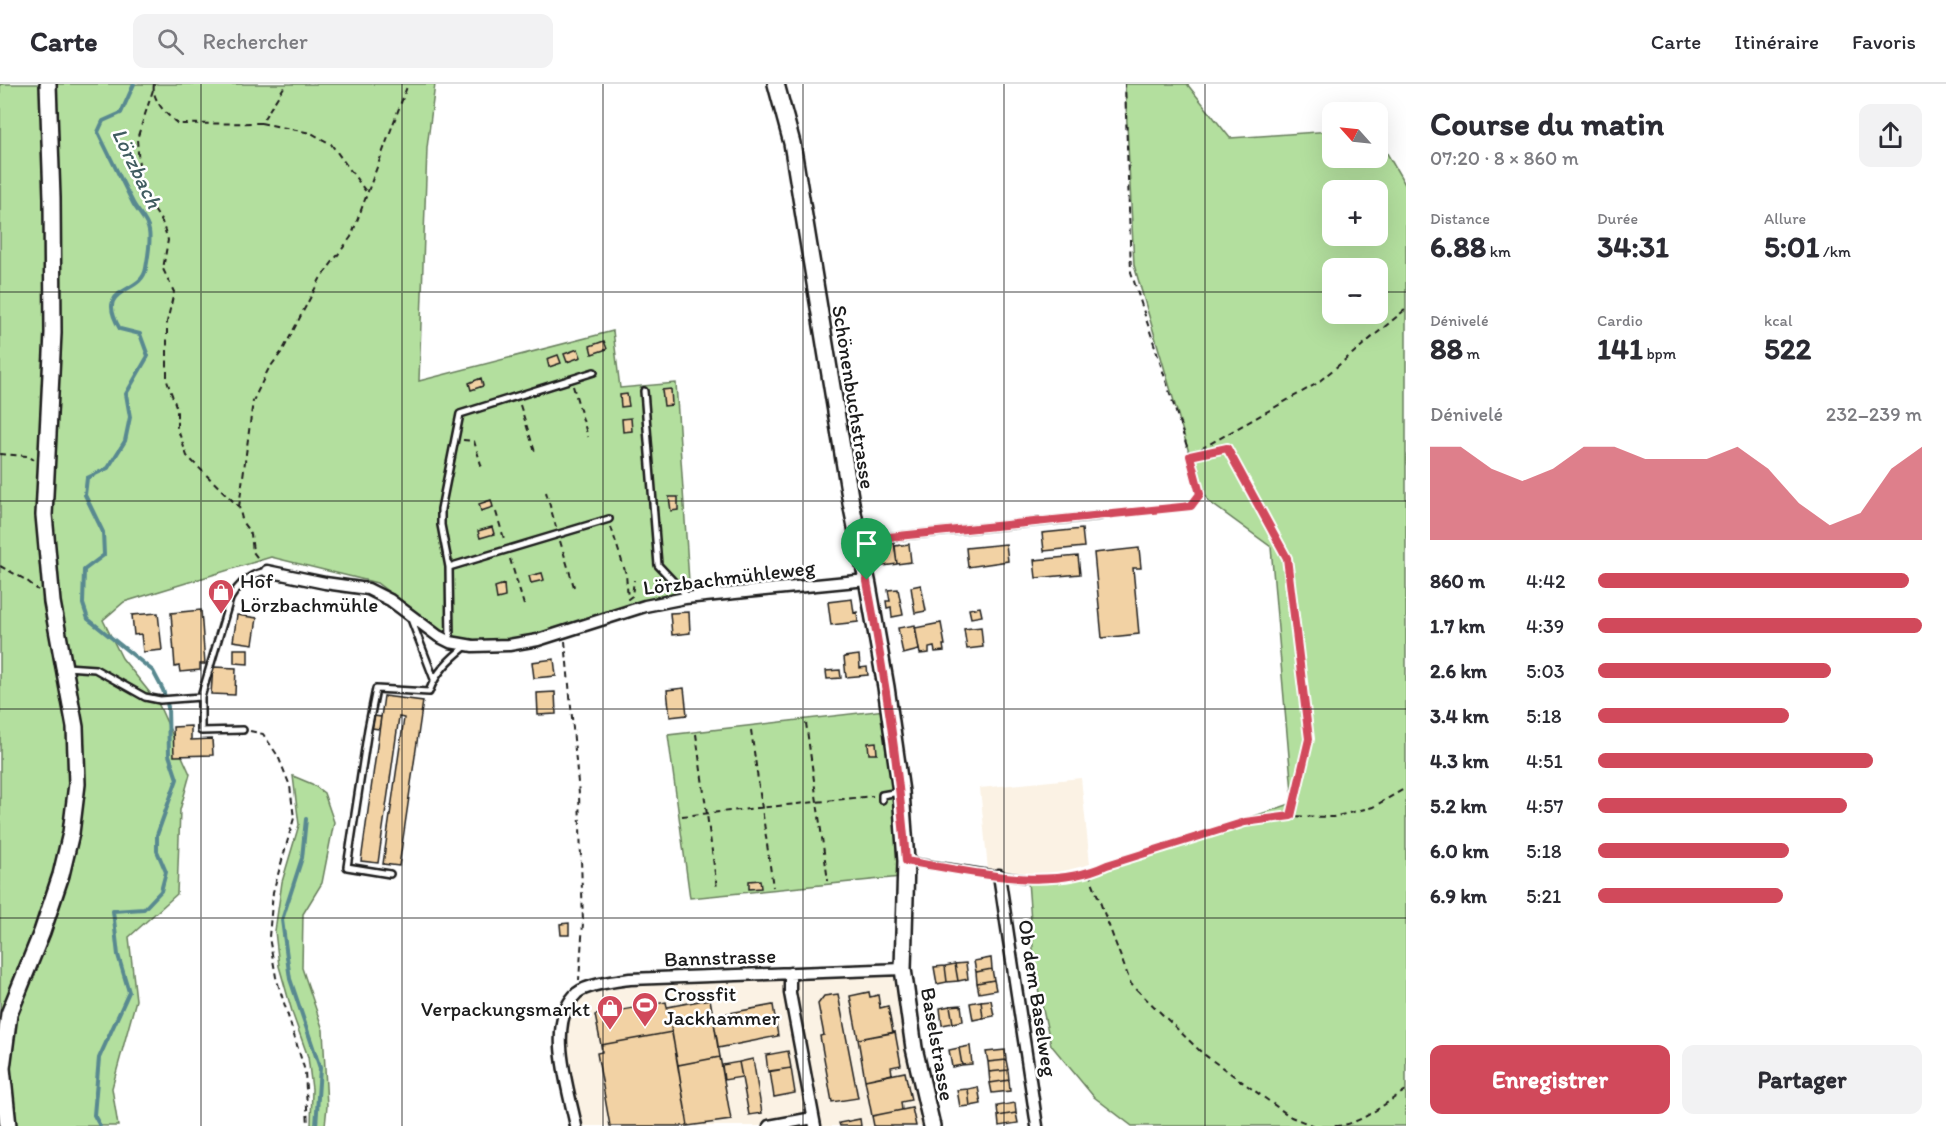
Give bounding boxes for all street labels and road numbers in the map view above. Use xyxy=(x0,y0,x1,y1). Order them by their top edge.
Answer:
street label: Schönenbuchstrasse xyxy=(827,303,881,491)
street label: Lörzbachmühleweg xyxy=(641,554,817,600)
street label: Ob dem Baselweg xyxy=(1013,918,1063,1079)
street label: Bannstrasse xyxy=(664,943,776,971)
street label: Baselstrasse xyxy=(916,985,960,1103)

